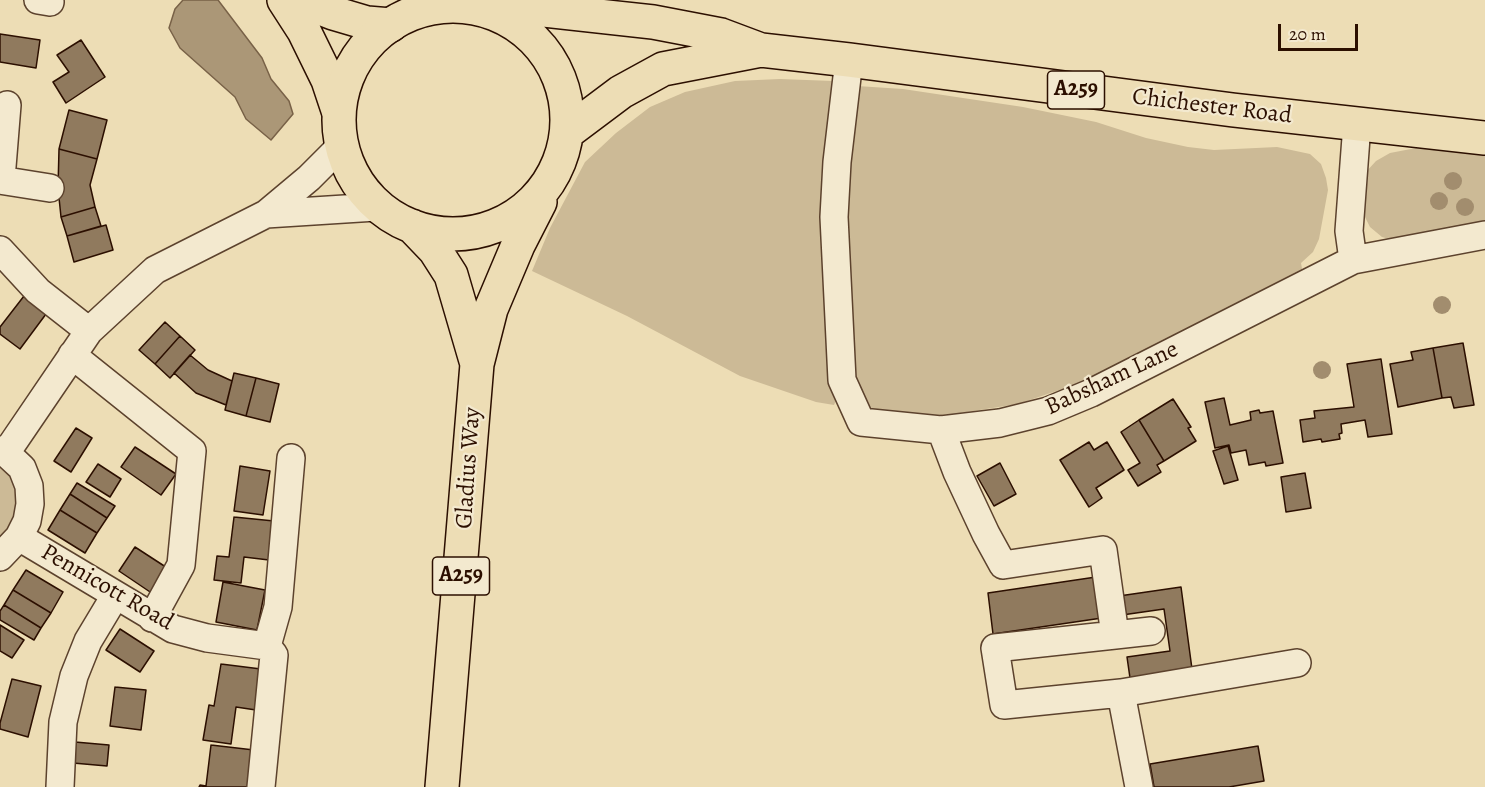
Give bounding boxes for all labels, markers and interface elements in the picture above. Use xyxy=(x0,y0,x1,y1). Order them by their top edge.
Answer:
scale bar xyxy=(1281,12,1360,50)
text: 20 m xyxy=(1289,22,1326,46)
road number: A259 xyxy=(1048,71,1104,109)
street label: Chichester Road xyxy=(1131,83,1293,131)
street label: Babsham Lane xyxy=(1041,336,1183,422)
street label: Gladius Way xyxy=(450,406,488,530)
street label: Pennicott Road xyxy=(36,538,178,638)
road number: A259 xyxy=(432,557,490,595)

